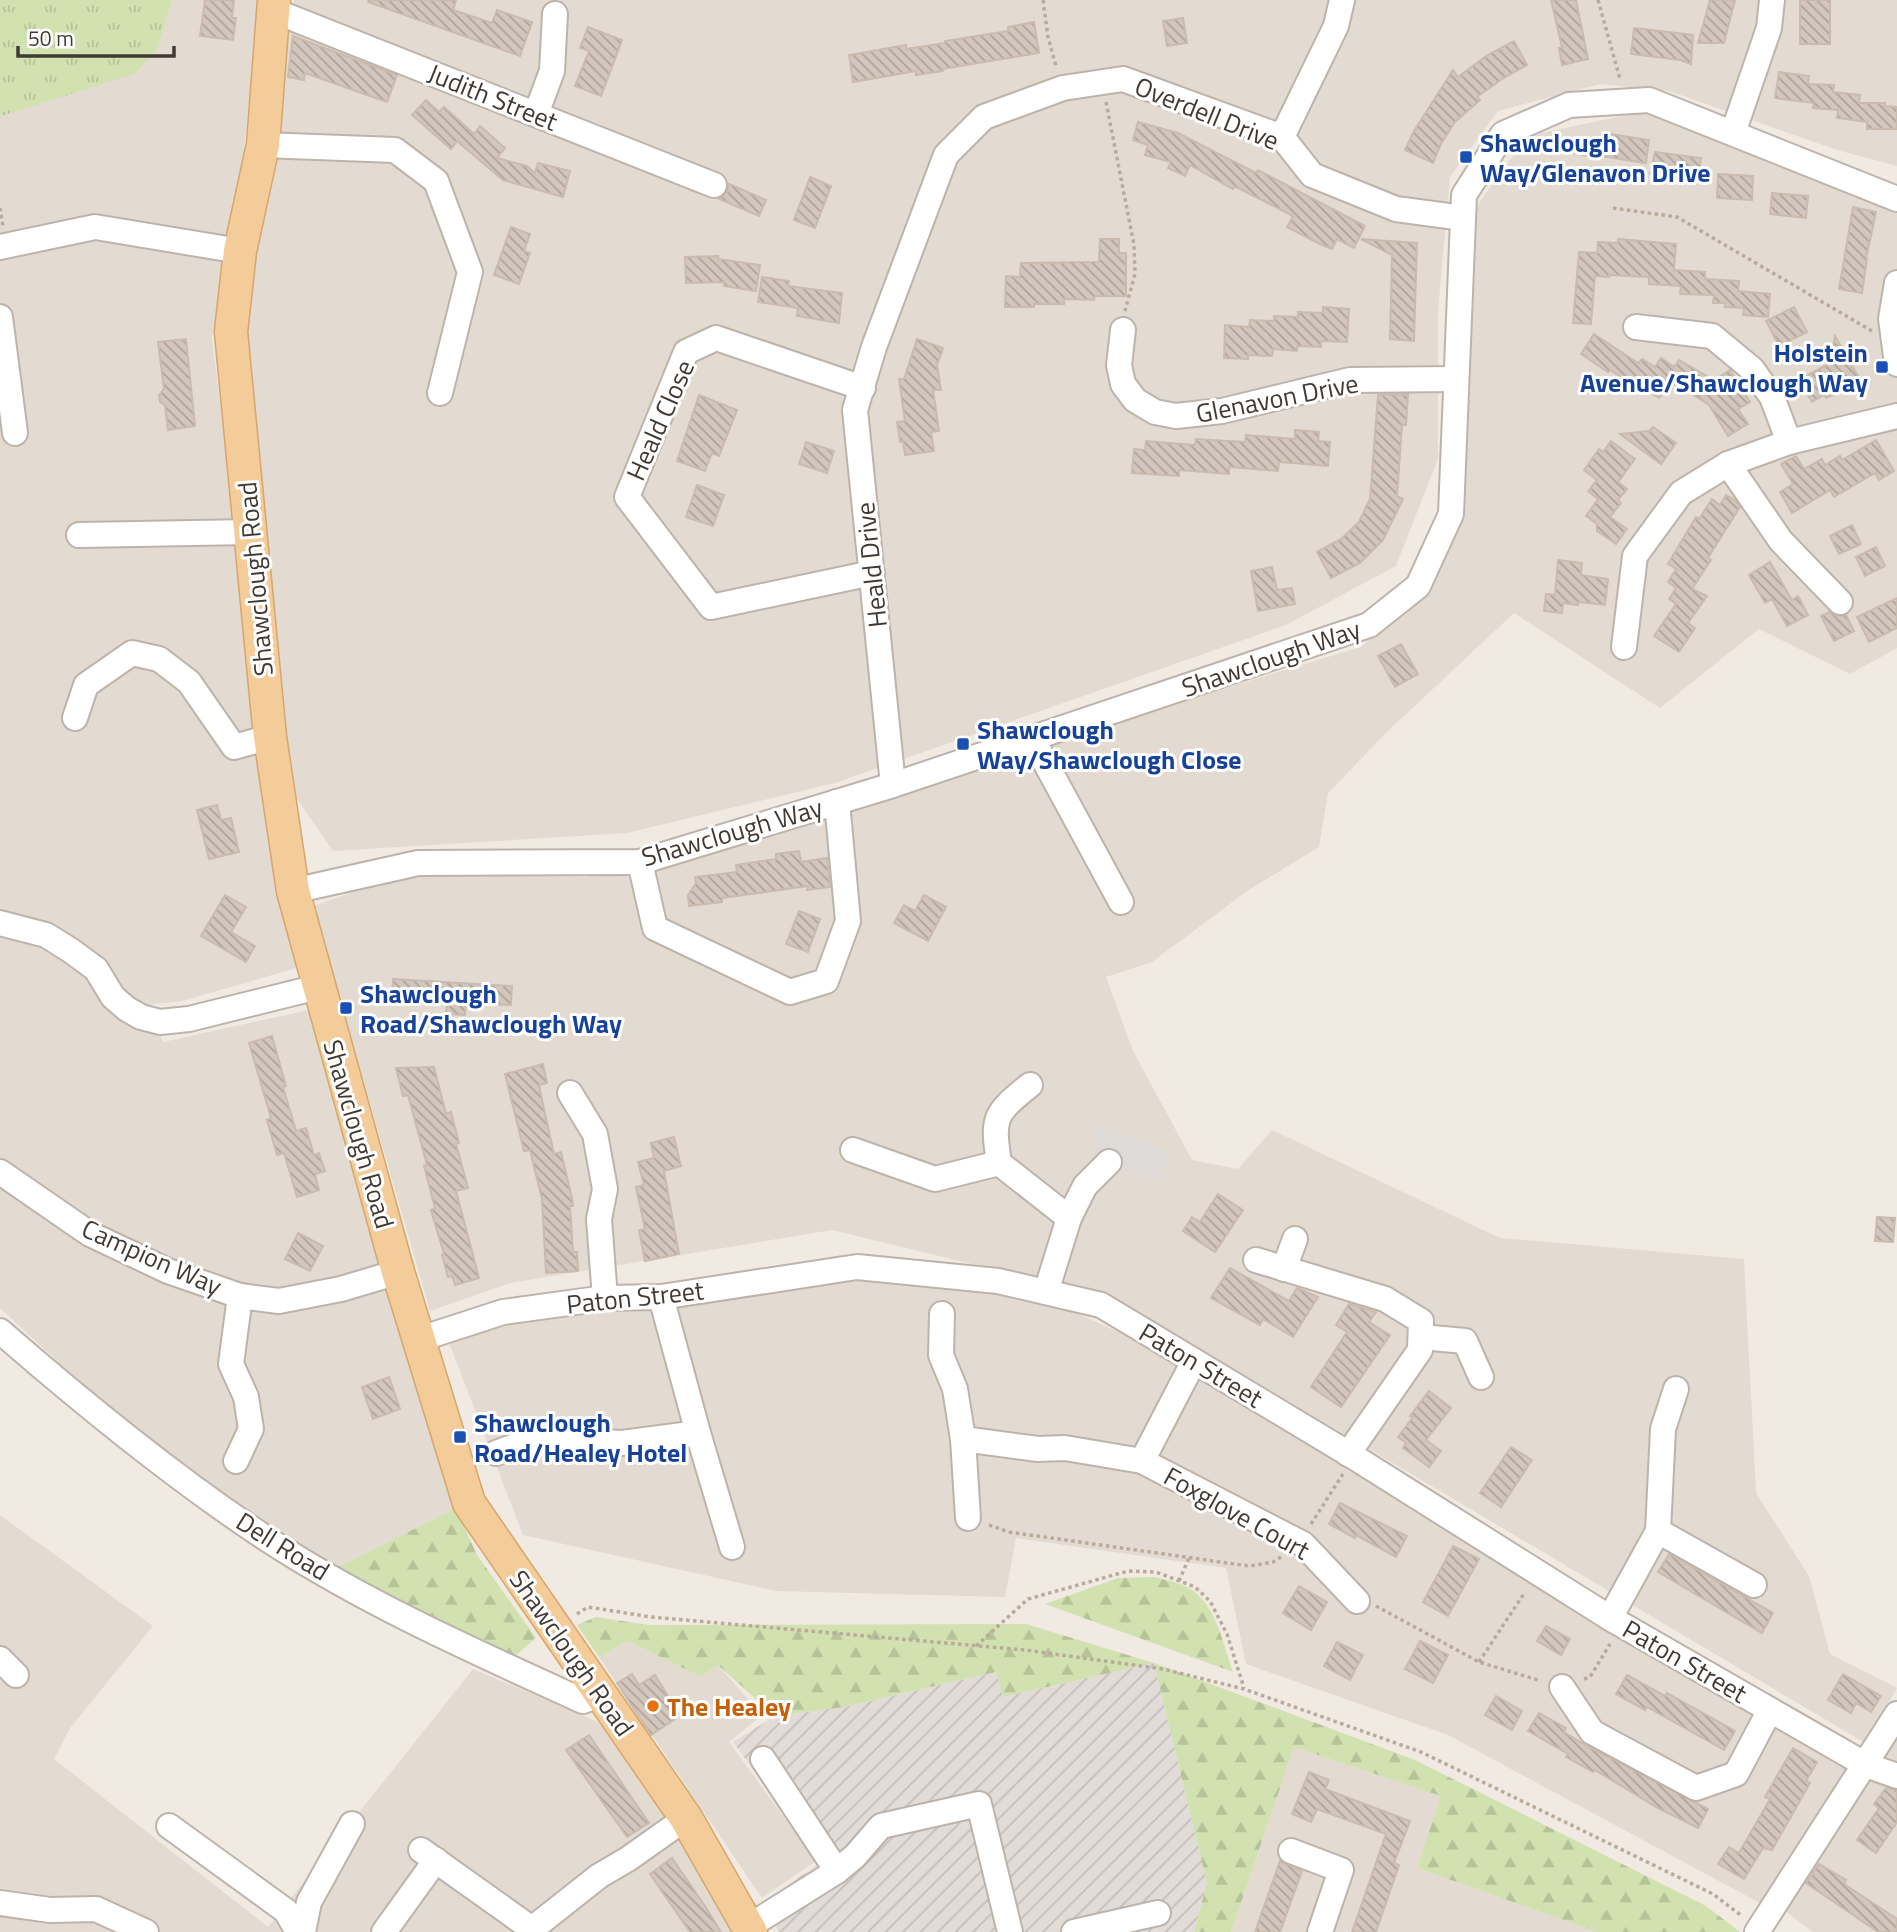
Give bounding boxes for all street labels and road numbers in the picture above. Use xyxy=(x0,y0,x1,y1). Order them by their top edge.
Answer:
street label: Judith Street xyxy=(422,53,564,141)
street label: Overdell Drive xyxy=(1129,66,1285,160)
street label: Heald Close xyxy=(616,354,704,486)
street label: Glenavon Drive xyxy=(1193,363,1361,433)
street label: Shawclough Road xyxy=(227,480,283,678)
street label: Heald Drive xyxy=(845,500,897,630)
street label: Shawclough Way xyxy=(1176,609,1366,707)
street label: Shawclough Way xyxy=(637,788,827,876)
street label: Shawclough Road xyxy=(313,1035,405,1233)
street label: Campion Way xyxy=(76,1209,228,1305)
street label: Paton Street xyxy=(564,1270,706,1324)
street label: Paton Street xyxy=(1132,1313,1270,1417)
street label: Foxglove Court xyxy=(1157,1457,1317,1569)
street label: Dell Road xyxy=(229,1502,337,1590)
street label: Shawclough Road xyxy=(500,1562,644,1744)
street label: Paton Street xyxy=(1616,1610,1754,1712)

